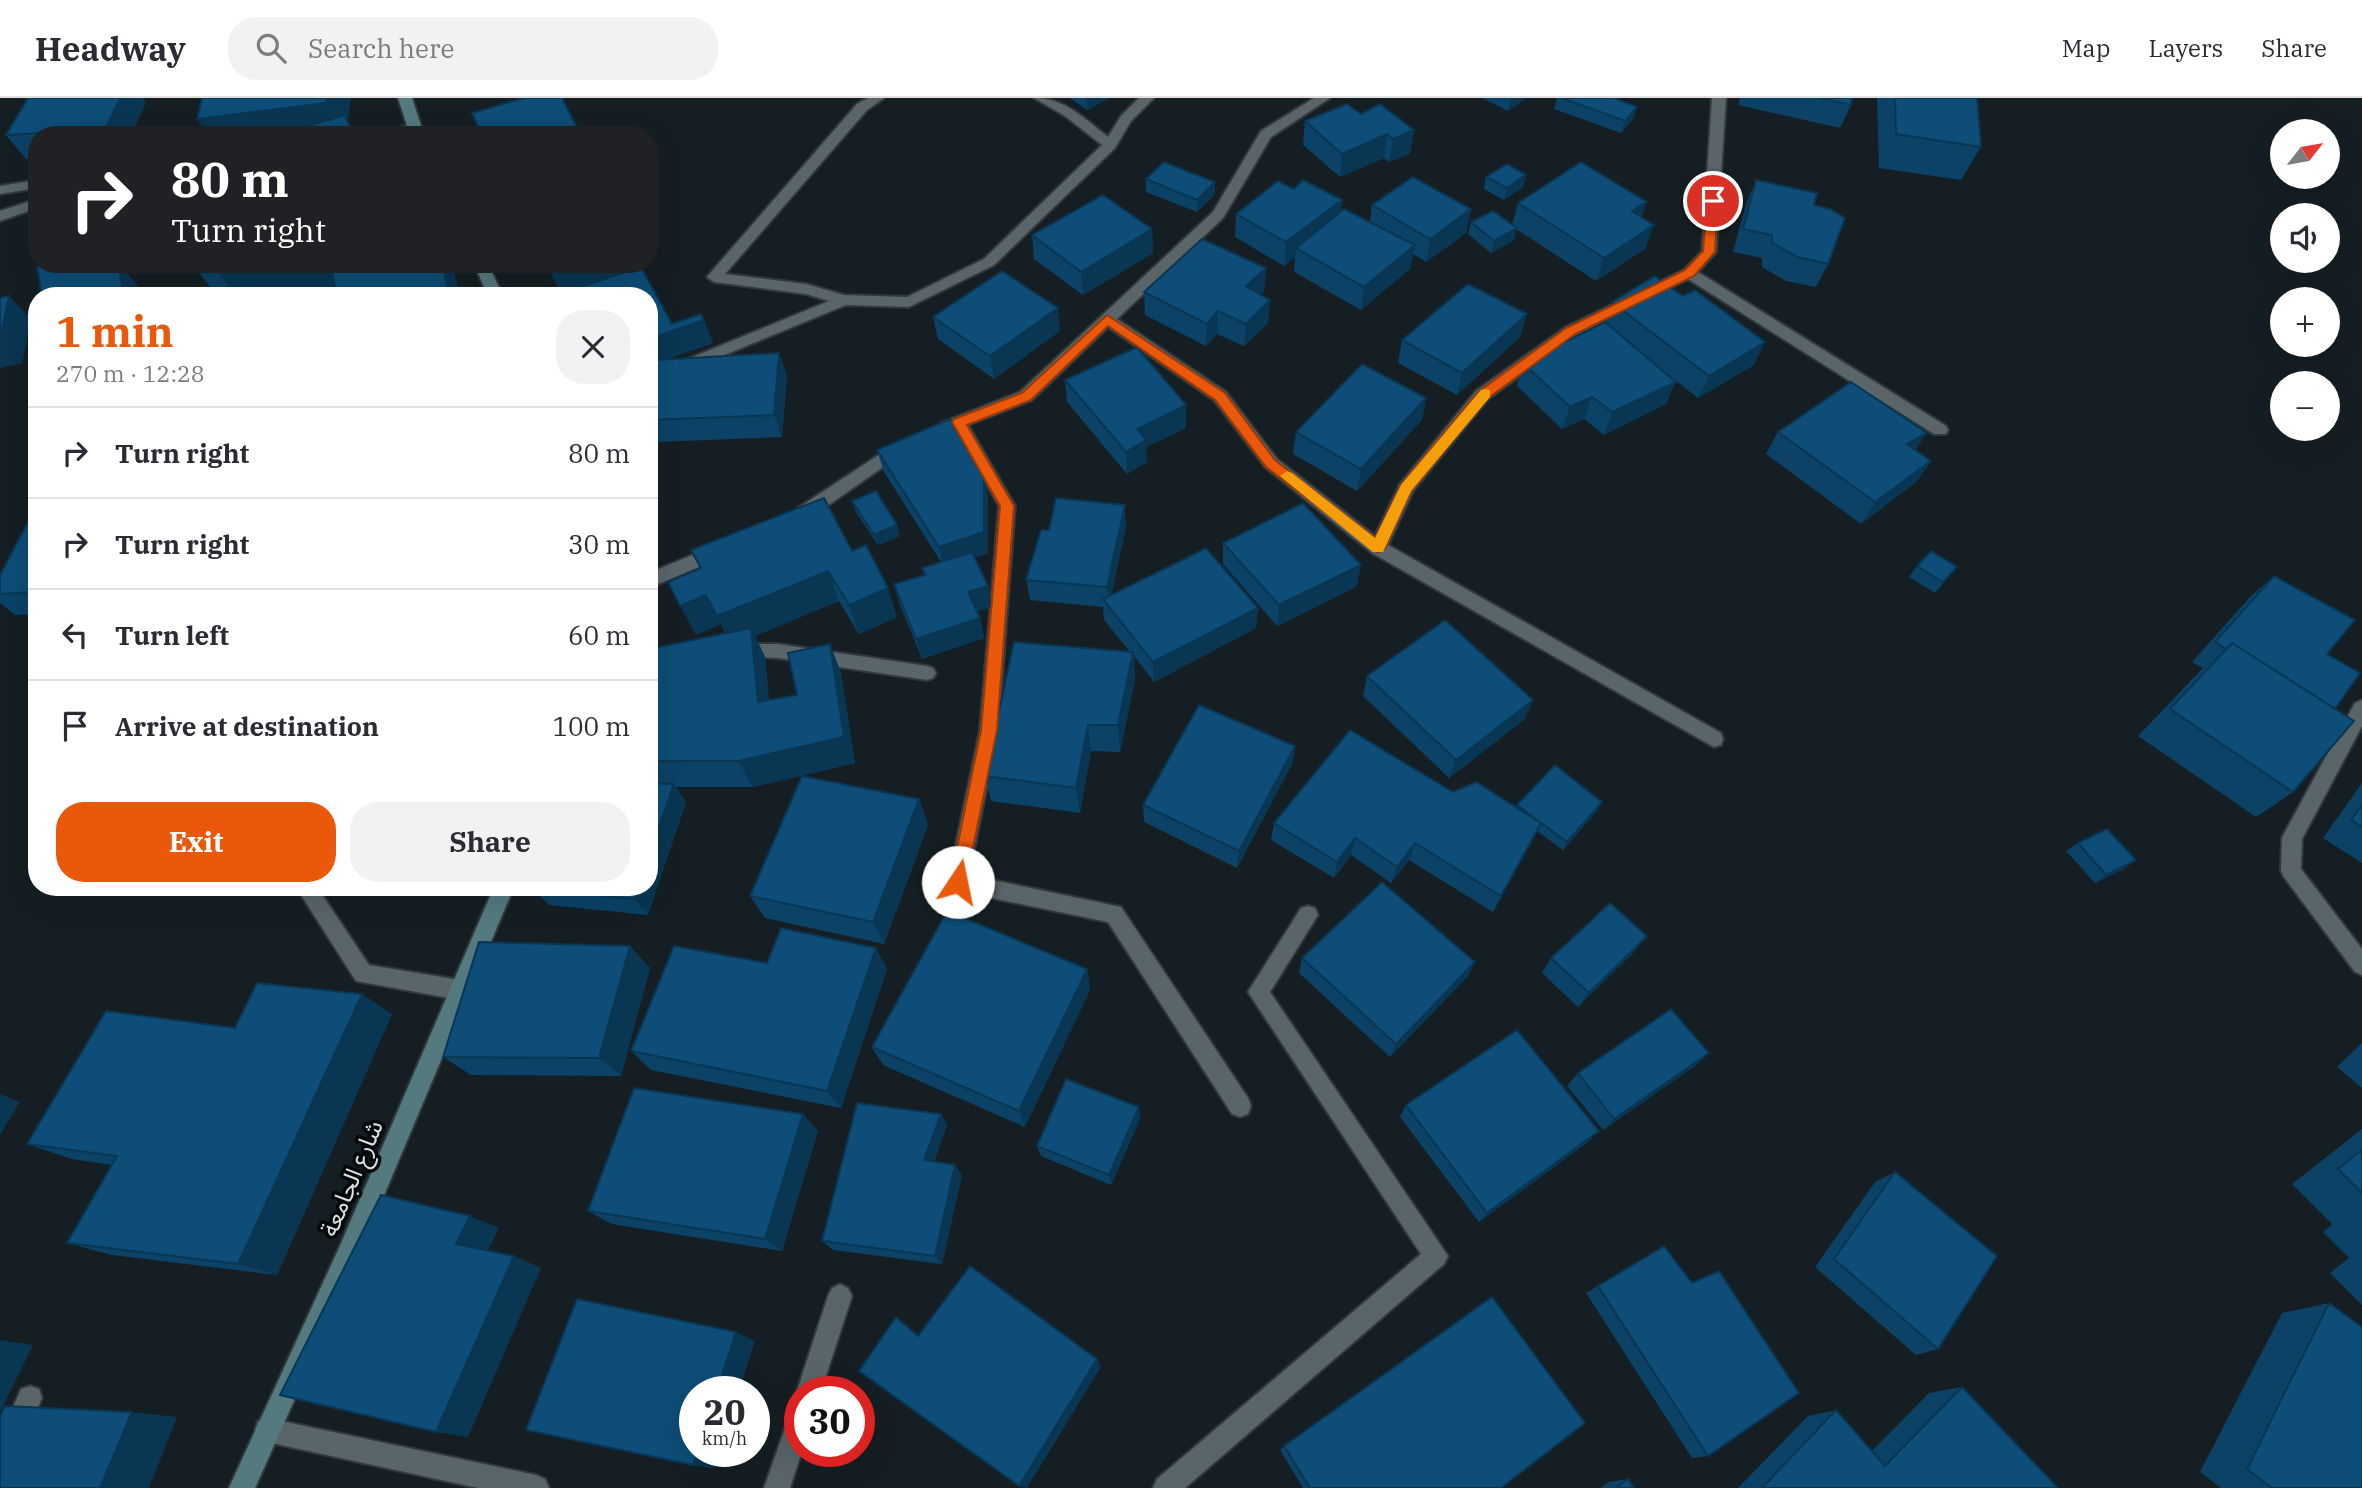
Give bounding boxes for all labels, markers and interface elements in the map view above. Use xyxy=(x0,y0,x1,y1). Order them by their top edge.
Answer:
search box xyxy=(228,17,718,80)
text: Headway xyxy=(35,27,186,70)
icon: search xyxy=(252,29,290,67)
text: Search here xyxy=(308,31,454,65)
text: Map xyxy=(2062,32,2110,64)
text: Layers xyxy=(2148,32,2223,64)
text: Share xyxy=(2261,32,2327,64)
north arrow xyxy=(2270,119,2340,189)
map controls xyxy=(2270,119,2340,441)
text: 80 m xyxy=(171,147,289,210)
icon: right xyxy=(56,154,147,245)
pin xyxy=(1683,171,1743,231)
icon: arrive xyxy=(1694,182,1732,220)
button: sound xyxy=(2270,203,2340,273)
text: Turn right xyxy=(171,209,326,251)
button: + xyxy=(2270,287,2340,357)
text: 1 min xyxy=(56,304,174,359)
button: close xyxy=(556,310,630,384)
text: 270 m · 12:28 xyxy=(56,358,205,388)
button: − xyxy=(2270,371,2340,441)
icon: right xyxy=(56,434,94,472)
text: Turn right xyxy=(115,436,249,470)
text: 80 m xyxy=(568,436,630,470)
icon: right xyxy=(56,525,94,563)
text: Turn right xyxy=(115,527,249,561)
text: 30 m xyxy=(568,527,630,561)
icon: left xyxy=(56,616,94,654)
text: Turn left xyxy=(115,618,229,652)
text: 60 m xyxy=(568,618,630,652)
icon: arrive xyxy=(56,707,94,745)
text: Arrive at destination xyxy=(115,709,379,743)
text: 100 m xyxy=(552,709,630,743)
button: Exit xyxy=(56,802,336,882)
button: Share xyxy=(350,802,630,882)
position arrow xyxy=(921,845,995,919)
street label: شارع الجامعة xyxy=(312,1115,392,1242)
speed limit sign: 30 xyxy=(784,1376,875,1467)
text: 20 xyxy=(703,1389,746,1435)
text: km/h xyxy=(702,1427,747,1450)

